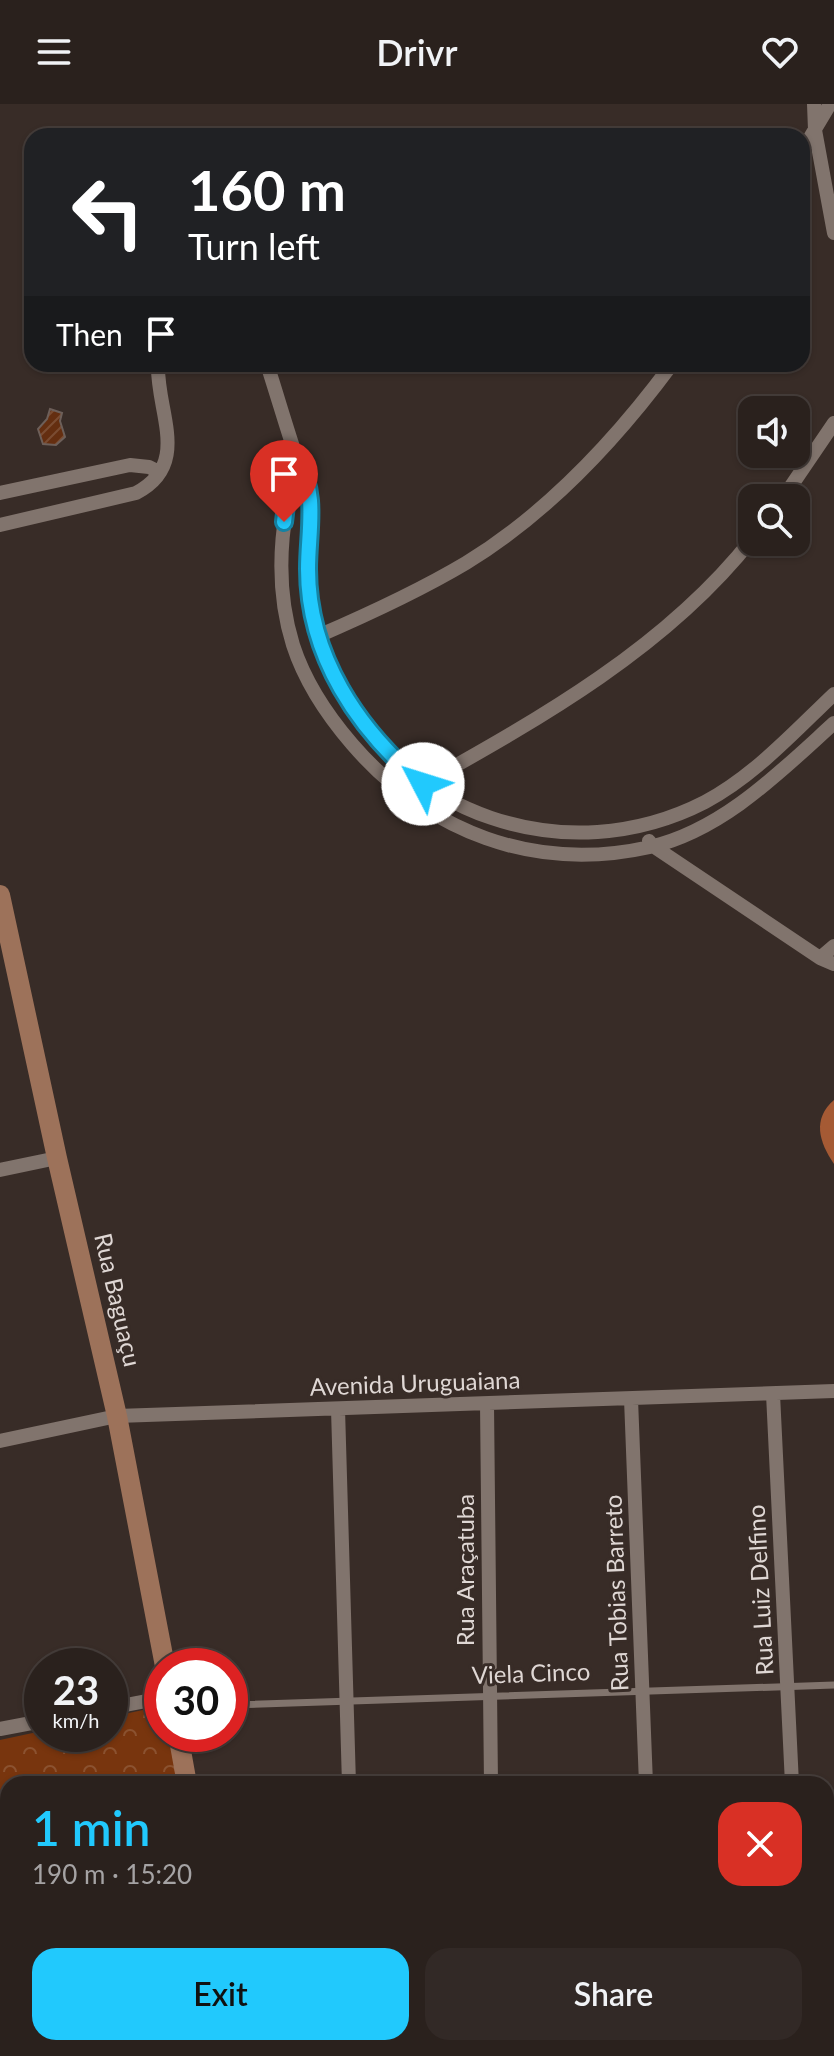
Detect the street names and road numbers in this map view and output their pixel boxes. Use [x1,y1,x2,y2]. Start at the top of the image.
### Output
street label: Rua Baguaçu [89,1230,148,1369]
street label: Avenida Uruguaiana [309,1364,521,1401]
street label: Rua Araçatuba [450,1494,479,1646]
street label: Rua Tobias Barreto [598,1494,633,1692]
street label: Rua Luiz Delfino [741,1504,778,1676]
street label: Viela Cinco [471,1656,591,1689]

